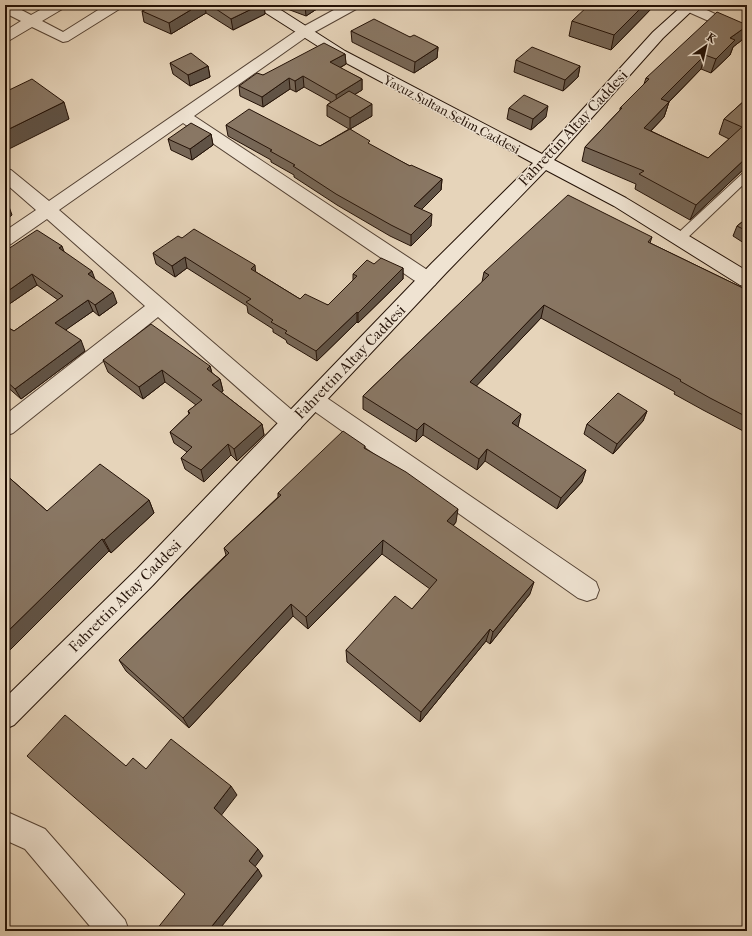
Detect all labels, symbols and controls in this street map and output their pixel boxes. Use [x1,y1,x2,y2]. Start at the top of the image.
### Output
north arrow [686,26,726,66]
text: K [704,30,719,46]
street label: Fahrettin Altay Caddesi [515,66,632,190]
street label: Yavuz Sultan Selim Caddesi [380,72,523,157]
street label: Fahrettin Altay Caddesi [291,301,410,423]
street label: Fahrettin Altay Caddesi [65,536,185,656]

